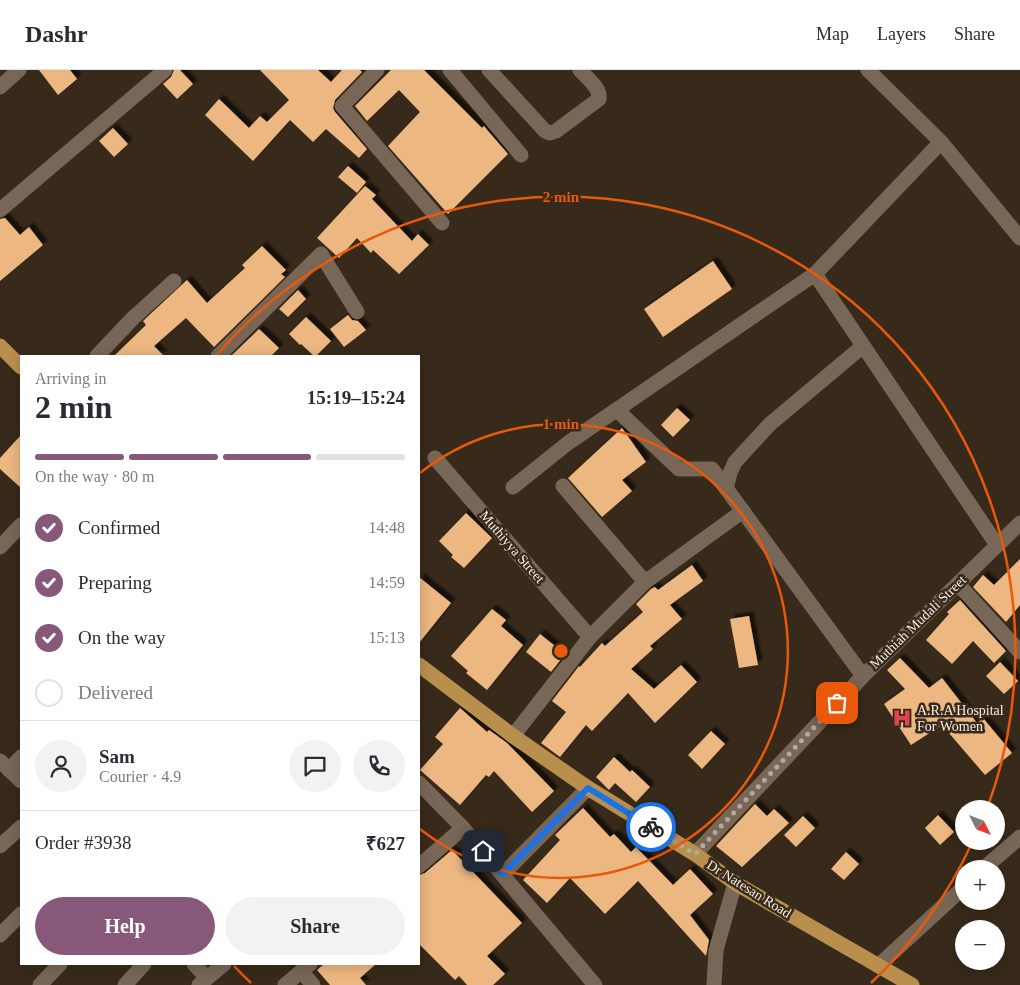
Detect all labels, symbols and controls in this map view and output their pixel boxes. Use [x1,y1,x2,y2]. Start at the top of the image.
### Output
text: Dashr [25,21,88,47]
text: Map [816,24,849,44]
text: Layers [877,24,926,44]
text: Share [954,24,995,44]
text: 2 min [543,189,580,205]
text: Arriving in [35,370,107,387]
text: 15:19–15:24 [307,387,405,408]
text: 2 min [35,389,112,425]
text: 1 min [543,416,580,432]
text: On the way · 80 m [35,468,155,485]
street label: Muthiyya Street [477,508,547,586]
icon: check [35,514,63,542]
text: Confirmed [78,517,160,538]
text: 14:48 [369,519,405,536]
icon: check [35,569,63,597]
text: Preparing [78,572,152,593]
street label: Muthiah Mudali Street [867,572,969,672]
text: 14:59 [369,574,405,591]
icon: check [35,624,63,652]
text: On the way [78,627,166,648]
text: 15:13 [369,629,405,646]
centre of rings [552,642,570,660]
text: Delivered [78,682,153,703]
pin [816,682,858,724]
icon: bag [823,689,851,717]
place label: A.R.A Hospital For Women [917,703,1004,734]
hospital icon: A.R.A Hospital For Women [891,707,913,729]
button: person [35,740,87,792]
button: chat [289,740,341,792]
button: phone [353,740,405,792]
text: Sam [99,746,135,767]
text: Courier · 4.9 [99,768,181,785]
north arrow [955,800,1005,850]
map controls [955,800,1005,970]
courier [626,802,676,852]
icon: bike [637,813,665,841]
pin [462,830,504,872]
text: Order #3938 [35,832,132,853]
text: ₹627 [366,833,405,854]
icon: home [469,837,497,865]
street label: Dr Natesan Road [704,857,794,921]
button: + [955,860,1005,910]
button: Help [35,897,215,955]
button: Share [225,897,405,955]
button: − [955,920,1005,970]

